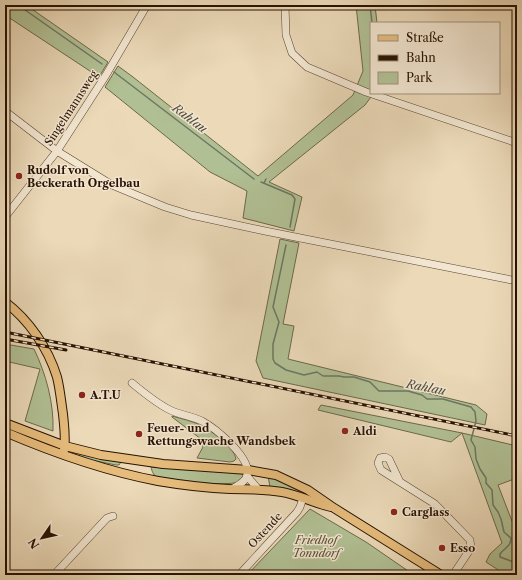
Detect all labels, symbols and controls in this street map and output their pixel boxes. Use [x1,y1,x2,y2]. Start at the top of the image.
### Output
legend [370,22,500,94]
text: Straße [406,30,444,45]
text: Bahn [406,50,436,65]
street label: Singelmannsweg [41,67,101,148]
text: Park [406,70,433,85]
water label: Rahlau [169,99,211,137]
place label: Rudolf von Beckerath Orgelbau [27,163,141,190]
marker: Rudolf von Beckerath Orgelbau [14,171,24,181]
water label: Rahlau [404,376,448,398]
place label: A.T.U [89,388,121,402]
marker: A.T.U [77,390,87,400]
place label: Feuer- und Rettungswache Wandsbek [147,421,296,448]
place label: Aldi [352,424,377,438]
marker: Aldi [340,426,350,436]
marker: Feuer- und Rettungswache Wandsbek [134,429,144,439]
place label: Carglass [402,505,449,519]
marker: Carglass [389,507,399,517]
street label: Ostende [245,509,285,551]
north arrow [22,518,62,558]
park label: Friedhof Tonndorf [293,533,344,560]
text: N [25,535,42,551]
place label: Esso [450,541,475,555]
marker: Esso [437,543,447,553]

